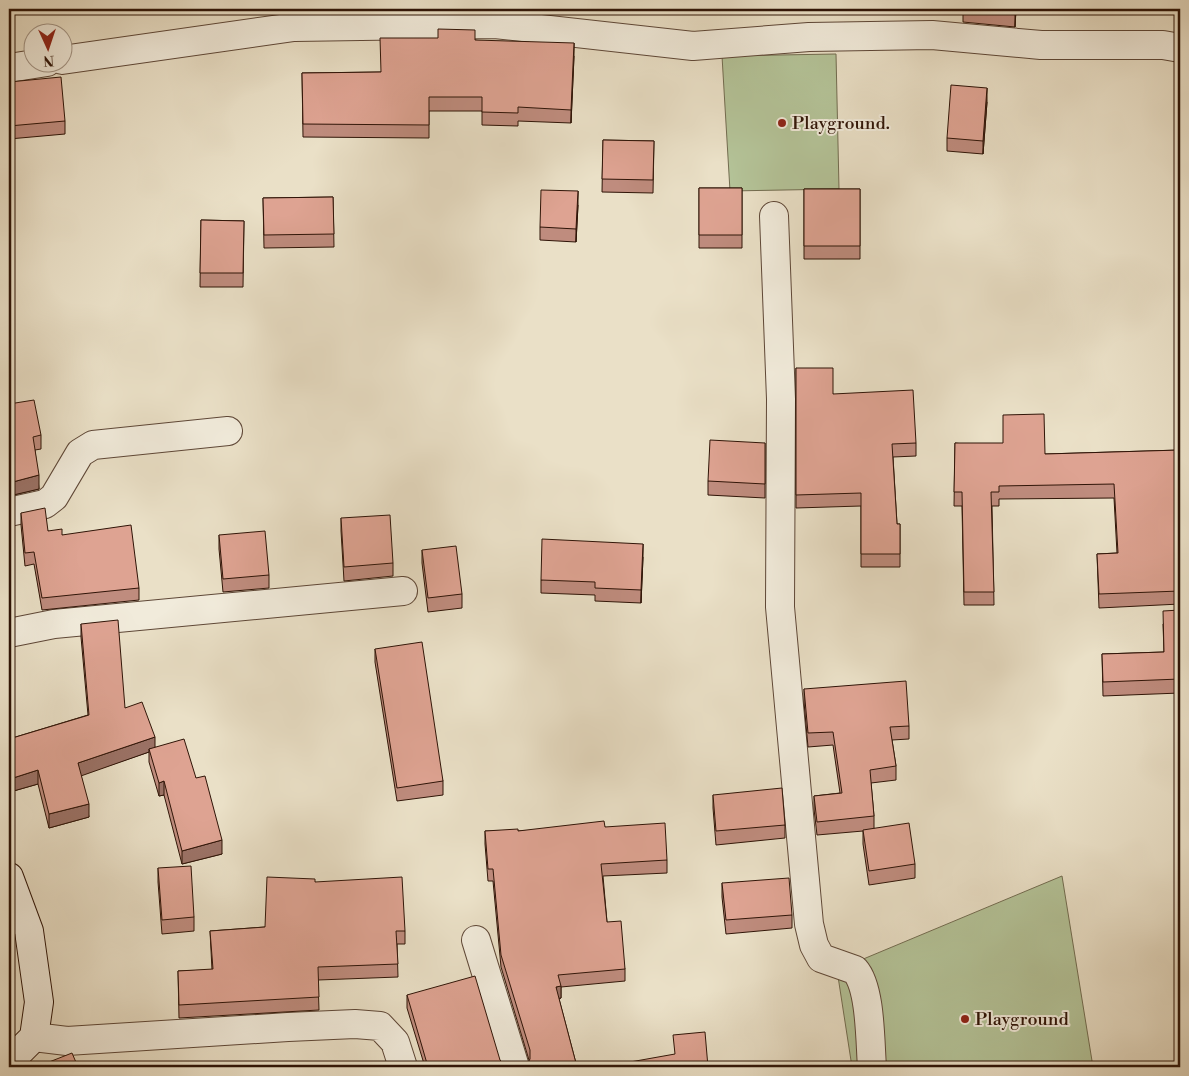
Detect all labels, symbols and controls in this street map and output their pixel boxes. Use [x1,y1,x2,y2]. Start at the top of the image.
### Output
north arrow [22,22,72,72]
text: N [43,51,55,69]
place label: Playground. [792,112,890,135]
marker: Playground. [776,117,788,129]
place label: Playground [975,1008,1069,1031]
marker: Playground [959,1013,971,1025]

